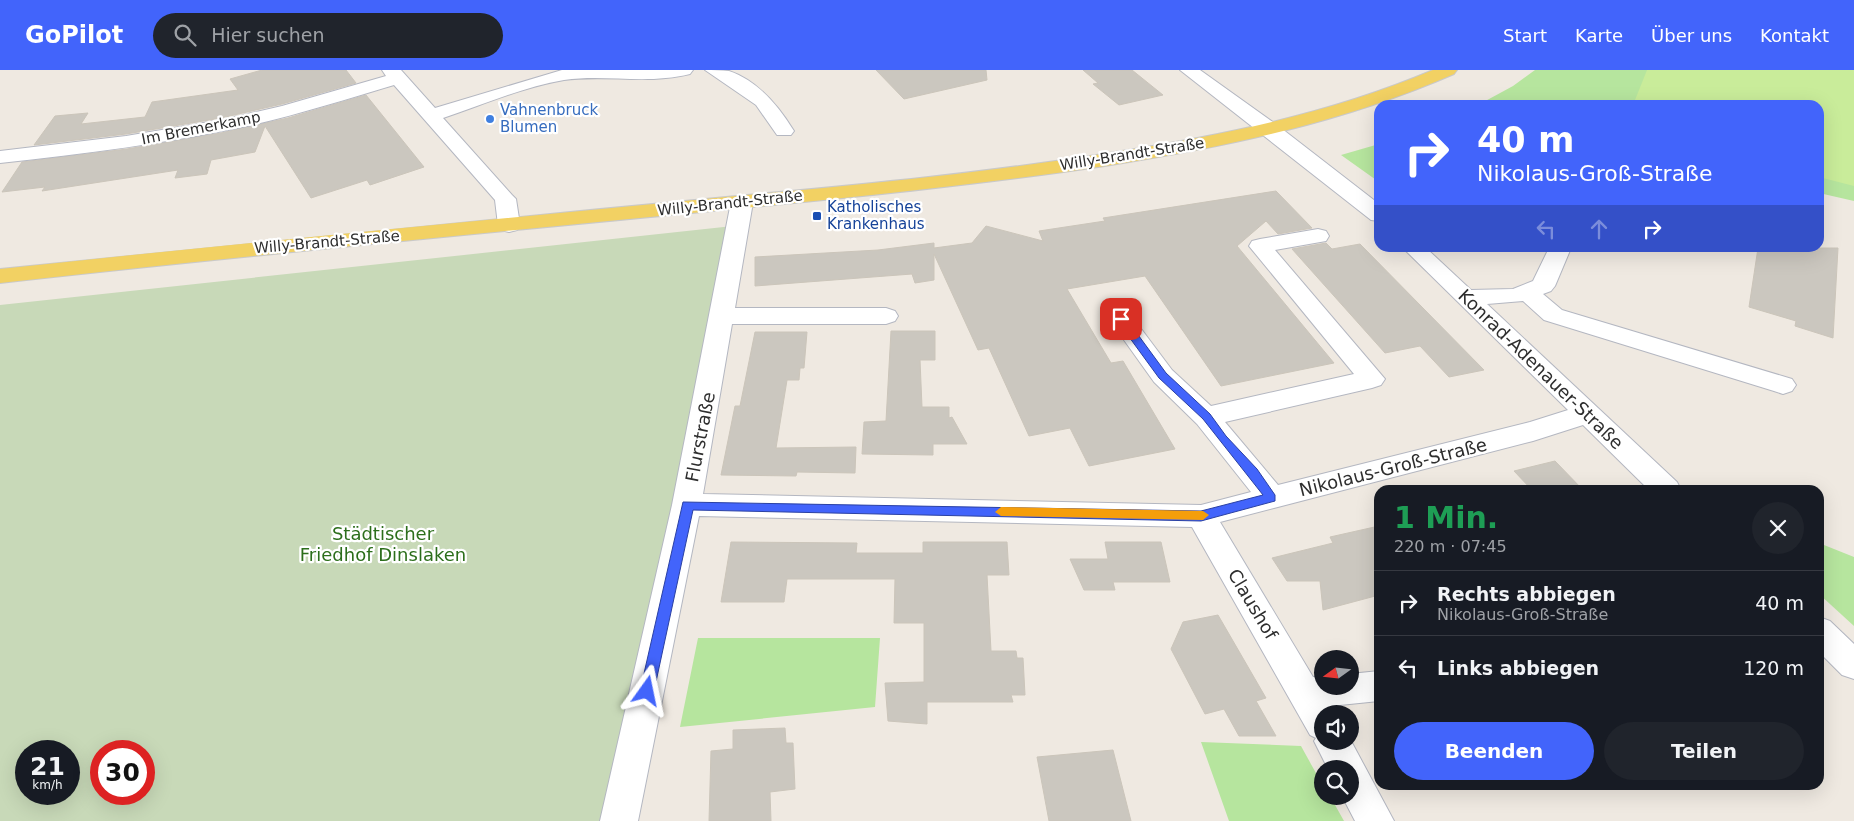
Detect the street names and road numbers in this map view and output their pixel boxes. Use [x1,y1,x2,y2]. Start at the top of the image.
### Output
street label: Im Bremerkamp [140,108,262,148]
street label: Willy-Brandt-Straße [1059,134,1205,174]
street label: Willy-Brandt-Straße [657,186,803,220]
street label: Willy-Brandt-Straße [254,227,400,257]
street label: Konrad-Adenauer-Straße [1454,285,1628,453]
street label: Flurstraße [681,390,719,484]
street label: Nikolaus-Groß-Straße [1297,434,1489,500]
street label: Claushof [1224,565,1282,643]

